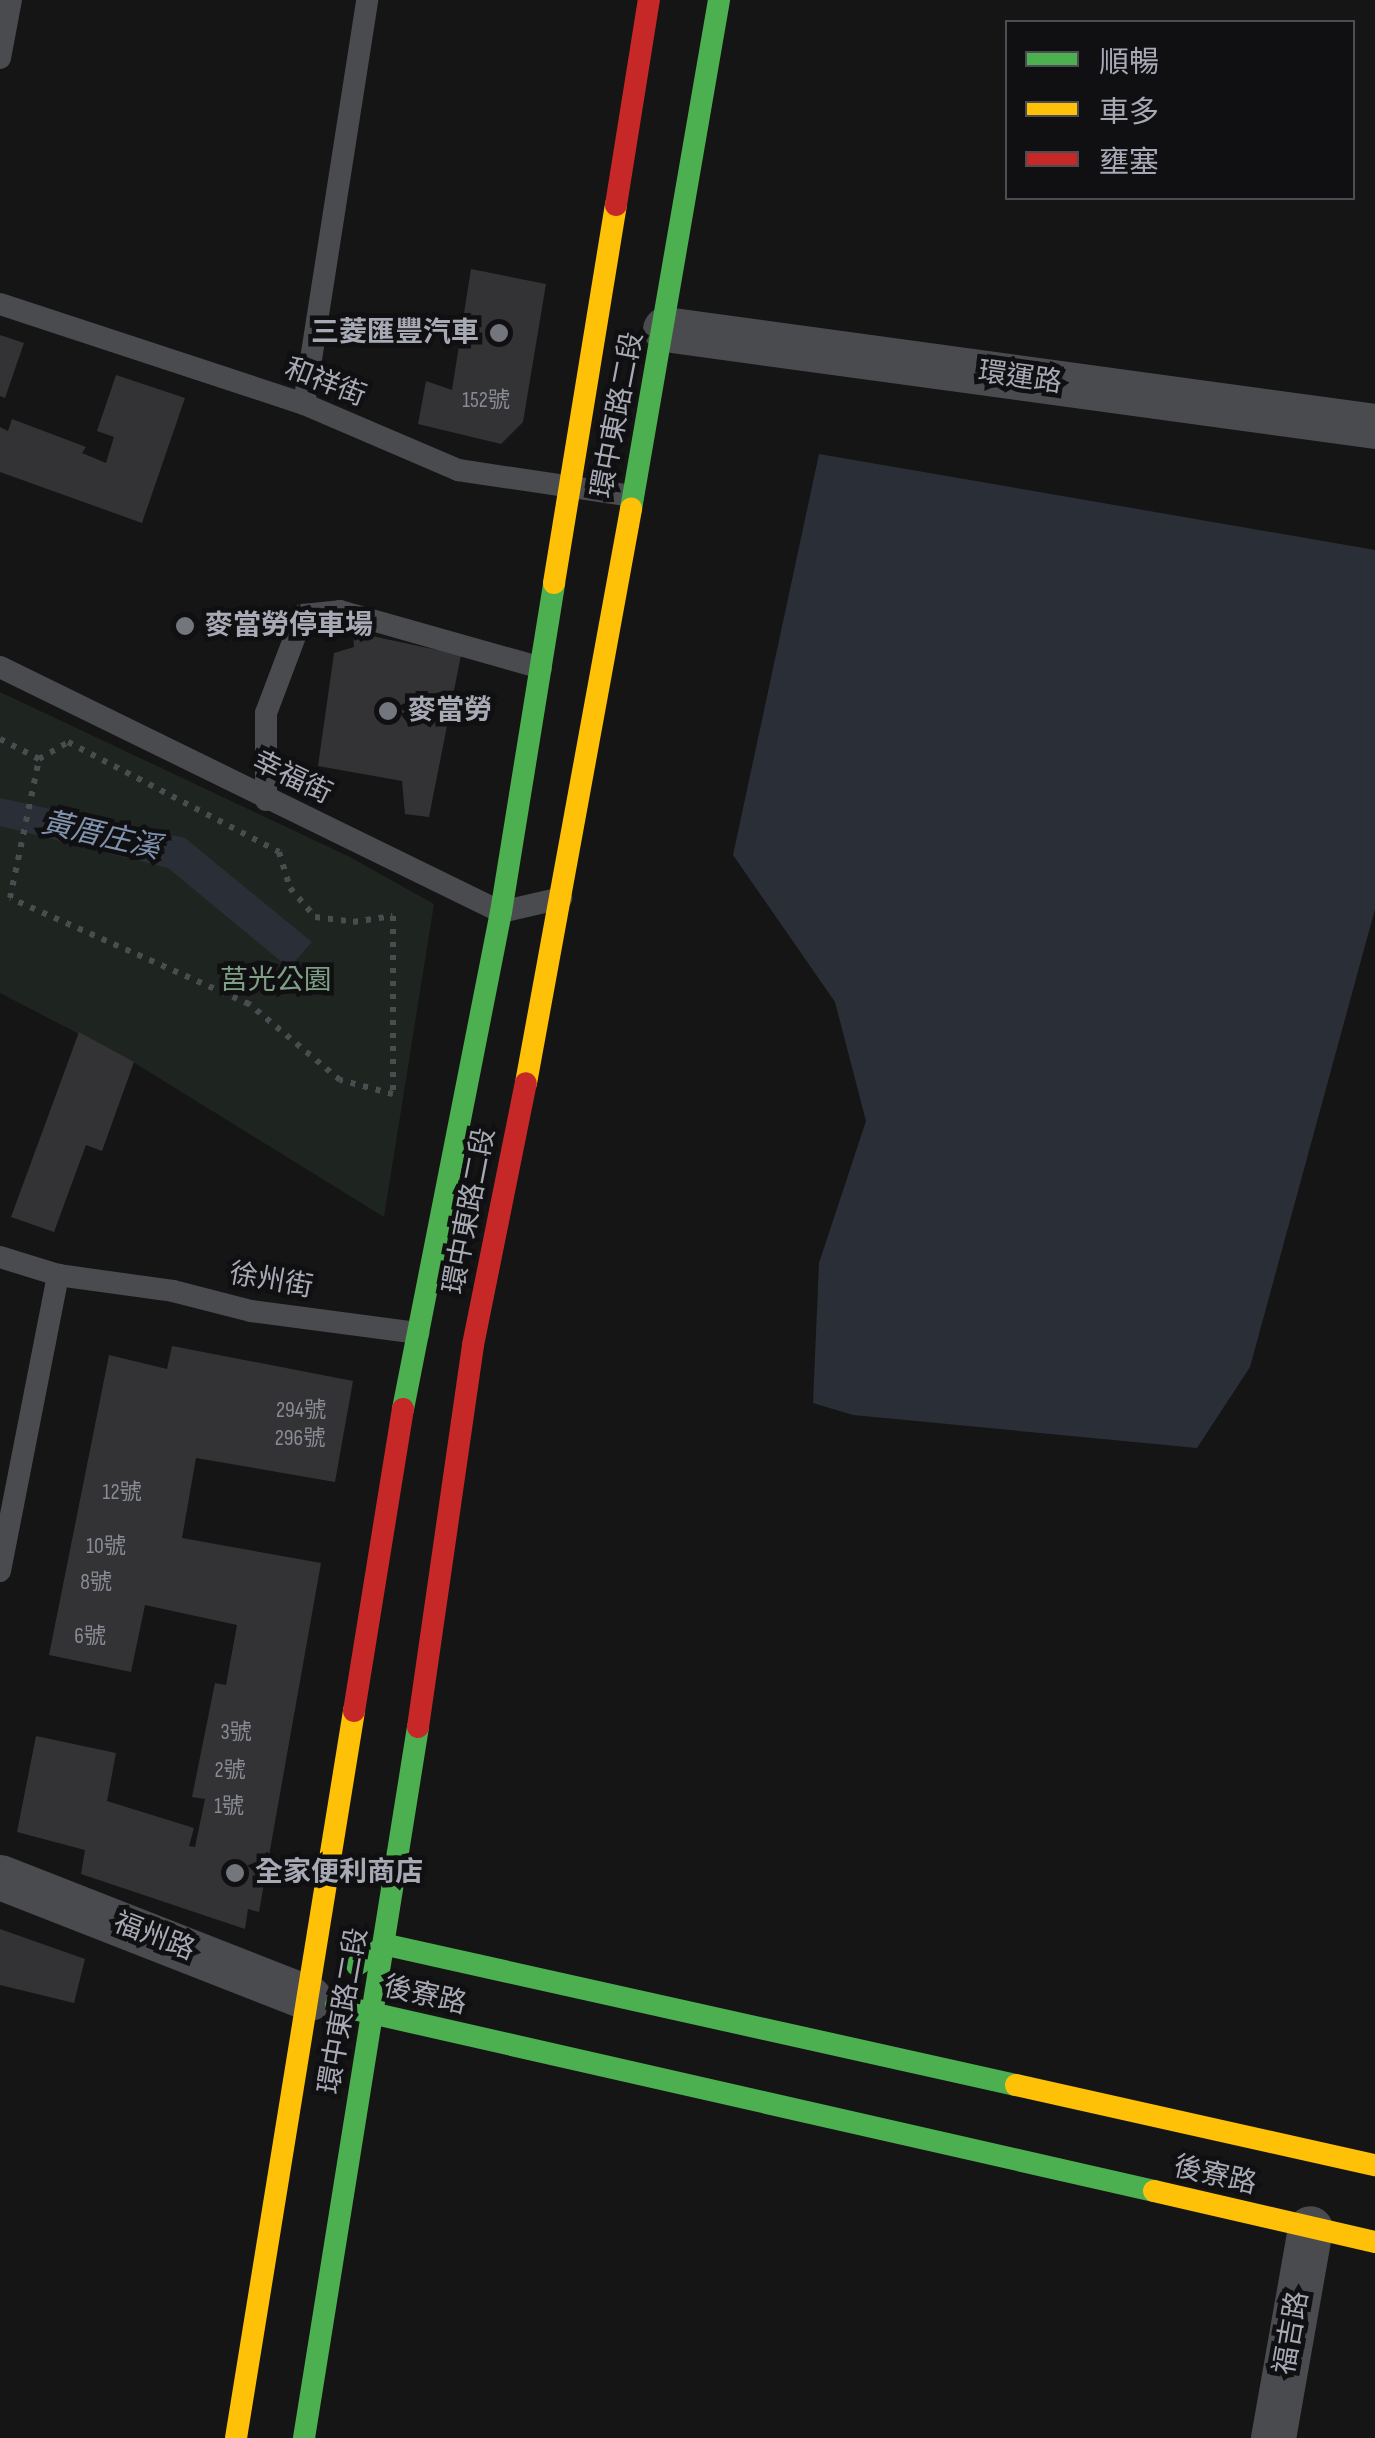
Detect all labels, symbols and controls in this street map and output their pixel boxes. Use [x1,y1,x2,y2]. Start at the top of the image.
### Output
legend [1005,20,1355,200]
text: 順暢 [1099,45,1159,81]
text: 車多 [1099,95,1159,131]
text: 壅塞 [1099,145,1159,181]
place label: 三菱匯豐汽車 [311,316,479,350]
marker: 三菱匯豐汽車 [488,322,510,344]
street label: 環中東路二段 [585,329,651,501]
street label: 和祥街 [280,352,370,414]
street label: 環運路 [976,356,1064,400]
house number: 152號 [462,388,510,414]
place label: 麥當勞停車場 [205,609,373,643]
marker: 麥當勞停車場 [174,615,196,637]
place label: 麥當勞 [408,694,492,728]
marker: 麥當勞 [377,700,399,722]
street label: 幸福街 [247,744,337,812]
water label: 黃厝庄溪 [38,805,164,867]
park label: 莒光公園 [220,964,332,998]
street label: 環中東路二段 [437,1125,503,1297]
street label: 徐州街 [227,1257,315,1305]
house number: 294號 [276,1398,326,1424]
house number: 296號 [275,1426,325,1452]
house number: 12號 [102,1480,142,1506]
house number: 10號 [86,1534,126,1560]
house number: 8號 [80,1570,112,1596]
house number: 6號 [74,1624,106,1650]
house number: 3號 [220,1720,252,1746]
house number: 2號 [214,1758,246,1784]
house number: 1號 [214,1794,244,1820]
place label: 全家便利商店 [255,1856,423,1890]
marker: 全家便利商店 [224,1862,246,1884]
street label: 福州路 [109,1906,199,1968]
street label: 環中東路二段 [313,1925,375,2097]
street label: 後寮路 [380,1970,470,2022]
street label: 後寮路 [1170,2150,1260,2202]
street label: 福吉路 [1268,2289,1316,2377]

